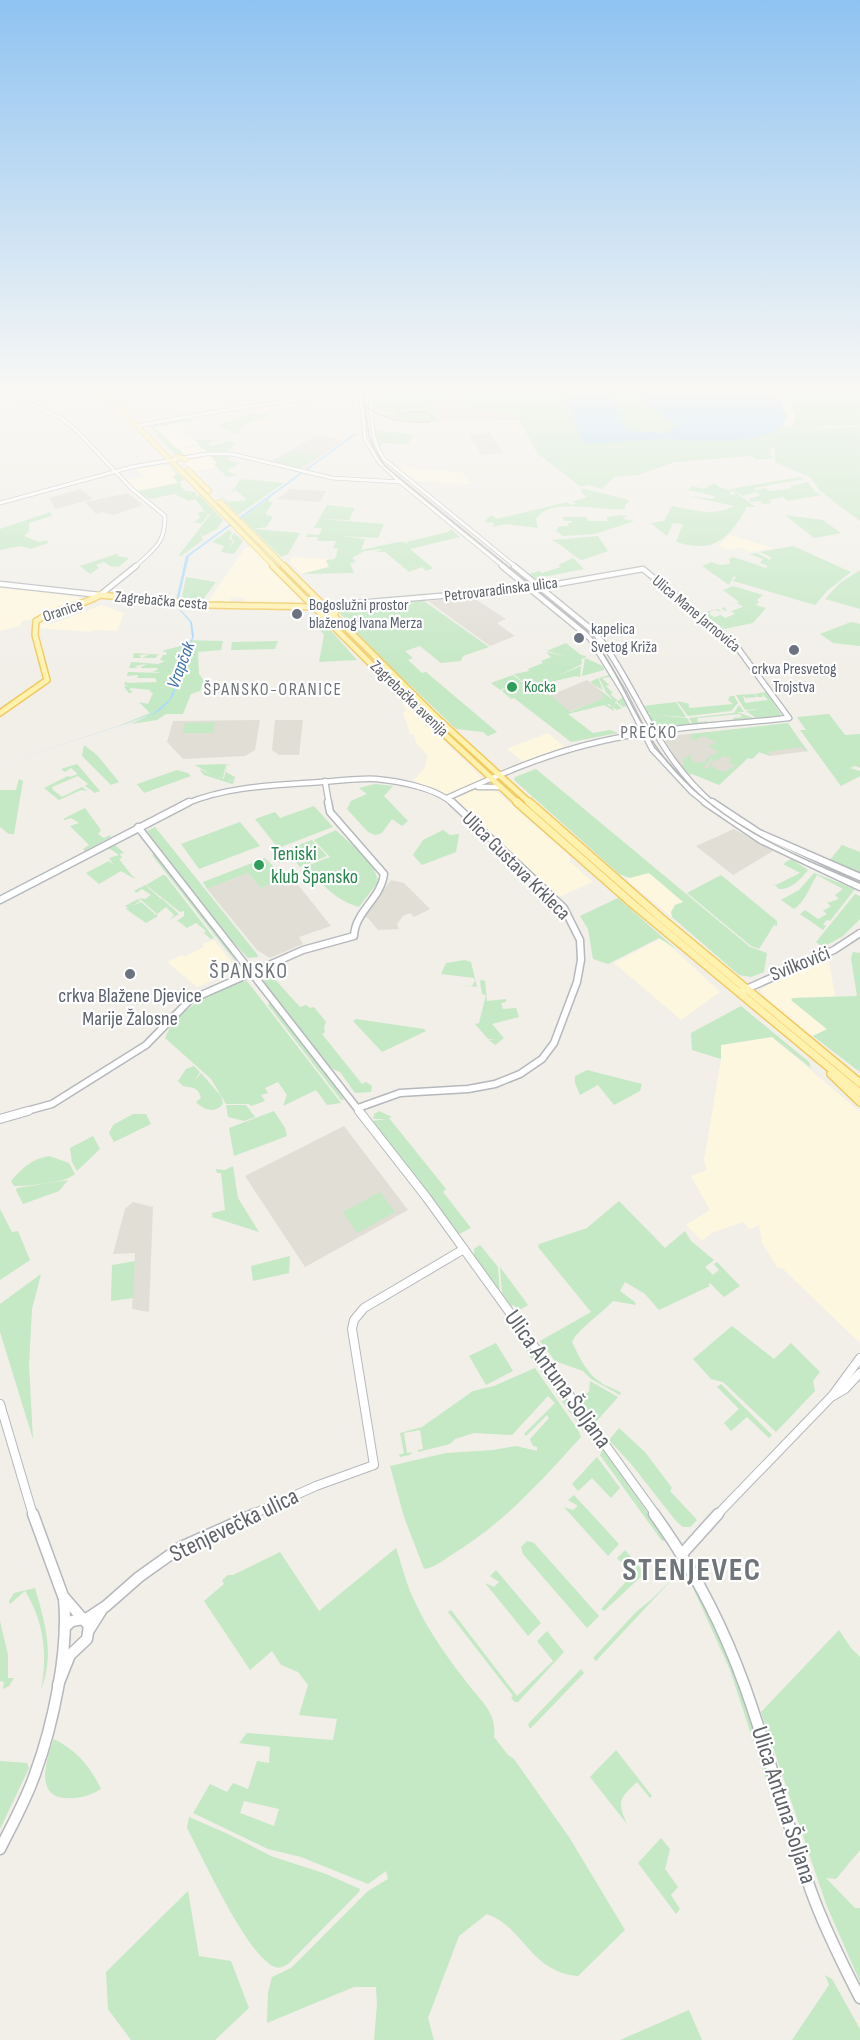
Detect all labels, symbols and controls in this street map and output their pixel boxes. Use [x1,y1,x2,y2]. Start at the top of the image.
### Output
street label: Ulica Mane Jarnovića [648,572,744,656]
street label: Petrovaradinska ulica [443,574,559,606]
street label: Zagrebačka cesta [114,587,208,615]
street label: Oranice [41,595,85,627]
place label: Bogoslužni prostor blaženog Ivana Merza [309,596,422,633]
marker: Bogoslužni prostor blaženog Ivana Merza [290,607,304,621]
place label: kapelica Svetog Križa [591,620,657,657]
marker: kapelica Svetog Križa [572,631,586,645]
water label: Vrapčak [163,638,200,691]
marker: crkva Presvetog Trojstva [787,643,801,657]
street label: Zagrebačka avenija [366,657,452,741]
place label: crkva Presvetog Trojstva [751,660,837,697]
place label: Kocka [524,678,556,697]
district label: ŠPANSKO-ORANICE [203,679,343,700]
marker: Kocka [505,680,519,694]
district label: PREČKO [620,722,678,743]
street label: Ulica Gustava Krkleca [457,807,575,925]
place label: Teniski klub Špansko [271,842,358,889]
marker: Teniski klub Špansko [252,858,266,872]
street label: Svilkovići [767,941,833,987]
district label: ŠPANSKO [209,958,289,985]
marker: crkva Blažene Djevice Marije Žalosne [123,967,137,981]
place label: crkva Blažene Djevice Marije Žalosne [58,984,202,1031]
street label: Ulica Antuna Šoljana [498,1304,618,1454]
street label: Stenjevečka ulica [165,1481,303,1569]
district label: STENJEVEC [622,1551,762,1590]
street label: Ulica Antuna Šoljana [745,1723,823,1887]

